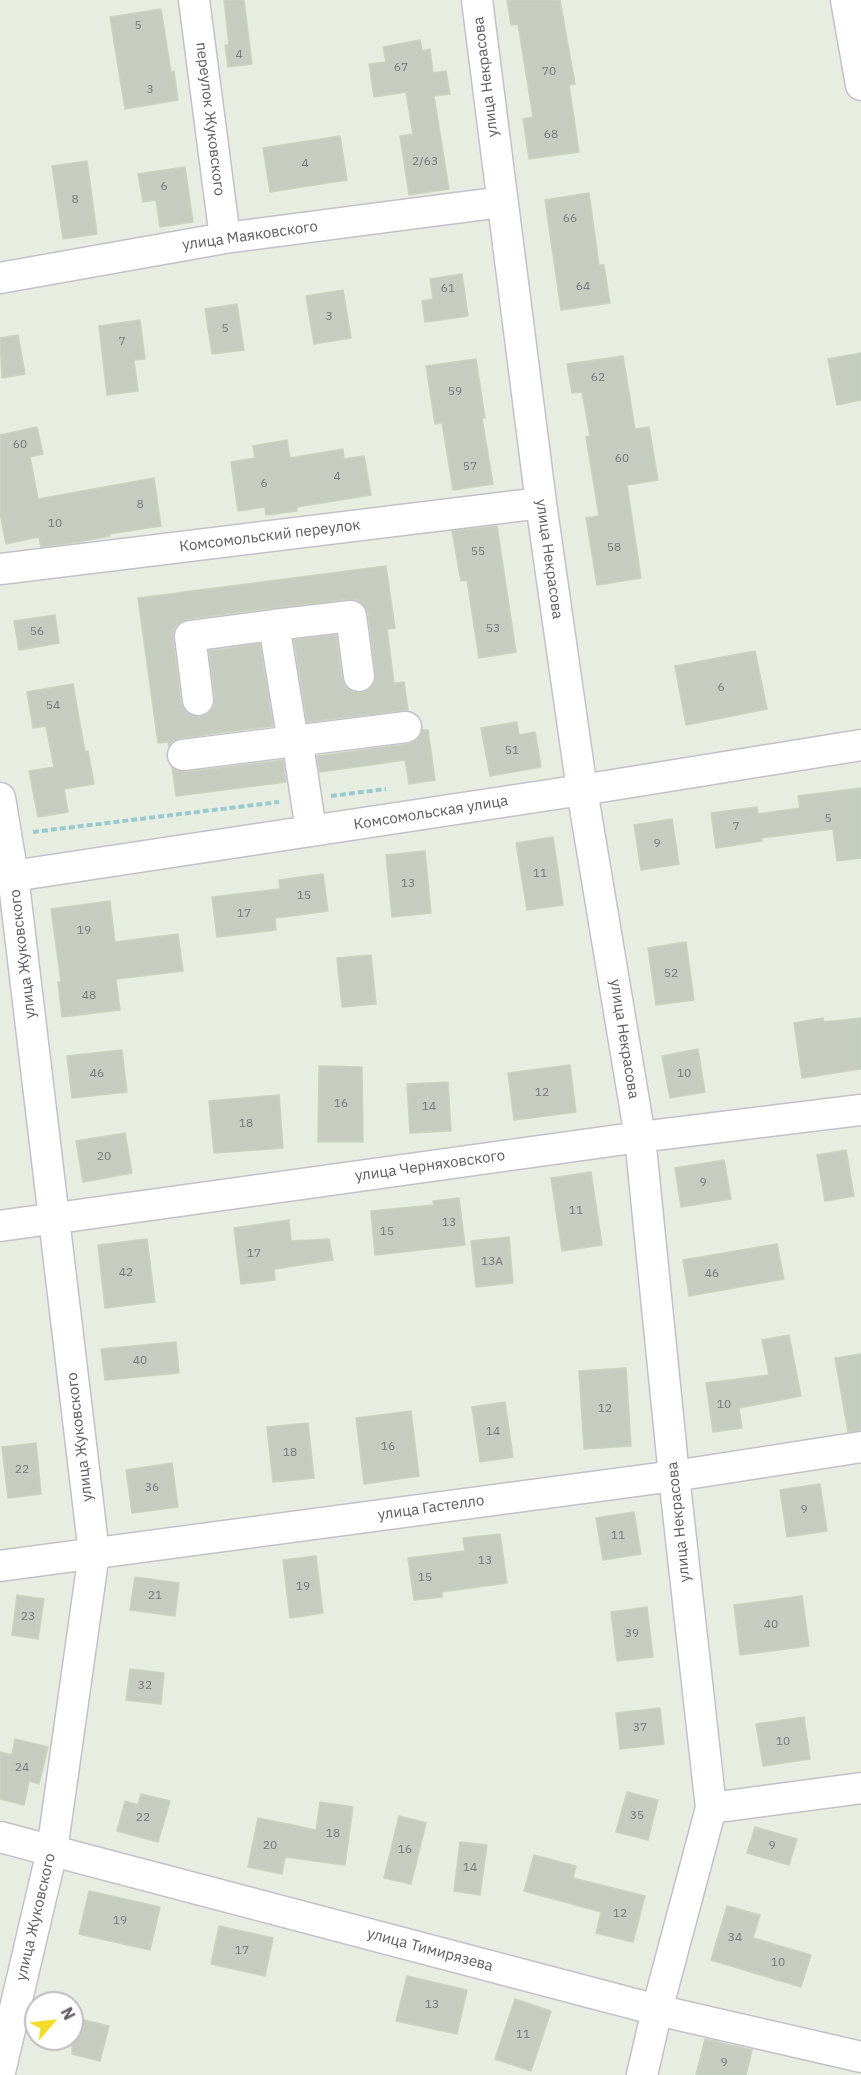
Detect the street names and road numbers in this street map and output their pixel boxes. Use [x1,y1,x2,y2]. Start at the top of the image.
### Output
street label: улица Некрасова [470,16,502,138]
street label: переулок Жуковского [192,41,228,197]
street label: улица Маяковского [181,218,319,254]
street label: улица Некрасова [532,498,566,620]
street label: Комсомольский переулок [178,516,362,556]
street label: Комсомольская улица [353,792,509,834]
street label: улица Жуковского [6,888,40,1020]
street label: улица Некрасова [606,978,642,1100]
street label: улица Черняховского [354,1147,506,1185]
street label: улица Жуковского [63,1371,97,1503]
street label: улица Некрасова [664,1461,694,1583]
street label: улица Гастелло [377,1492,485,1524]
street label: улица Жуковского [13,1852,59,1982]
street label: улица Тимирязева [365,1925,495,1975]

